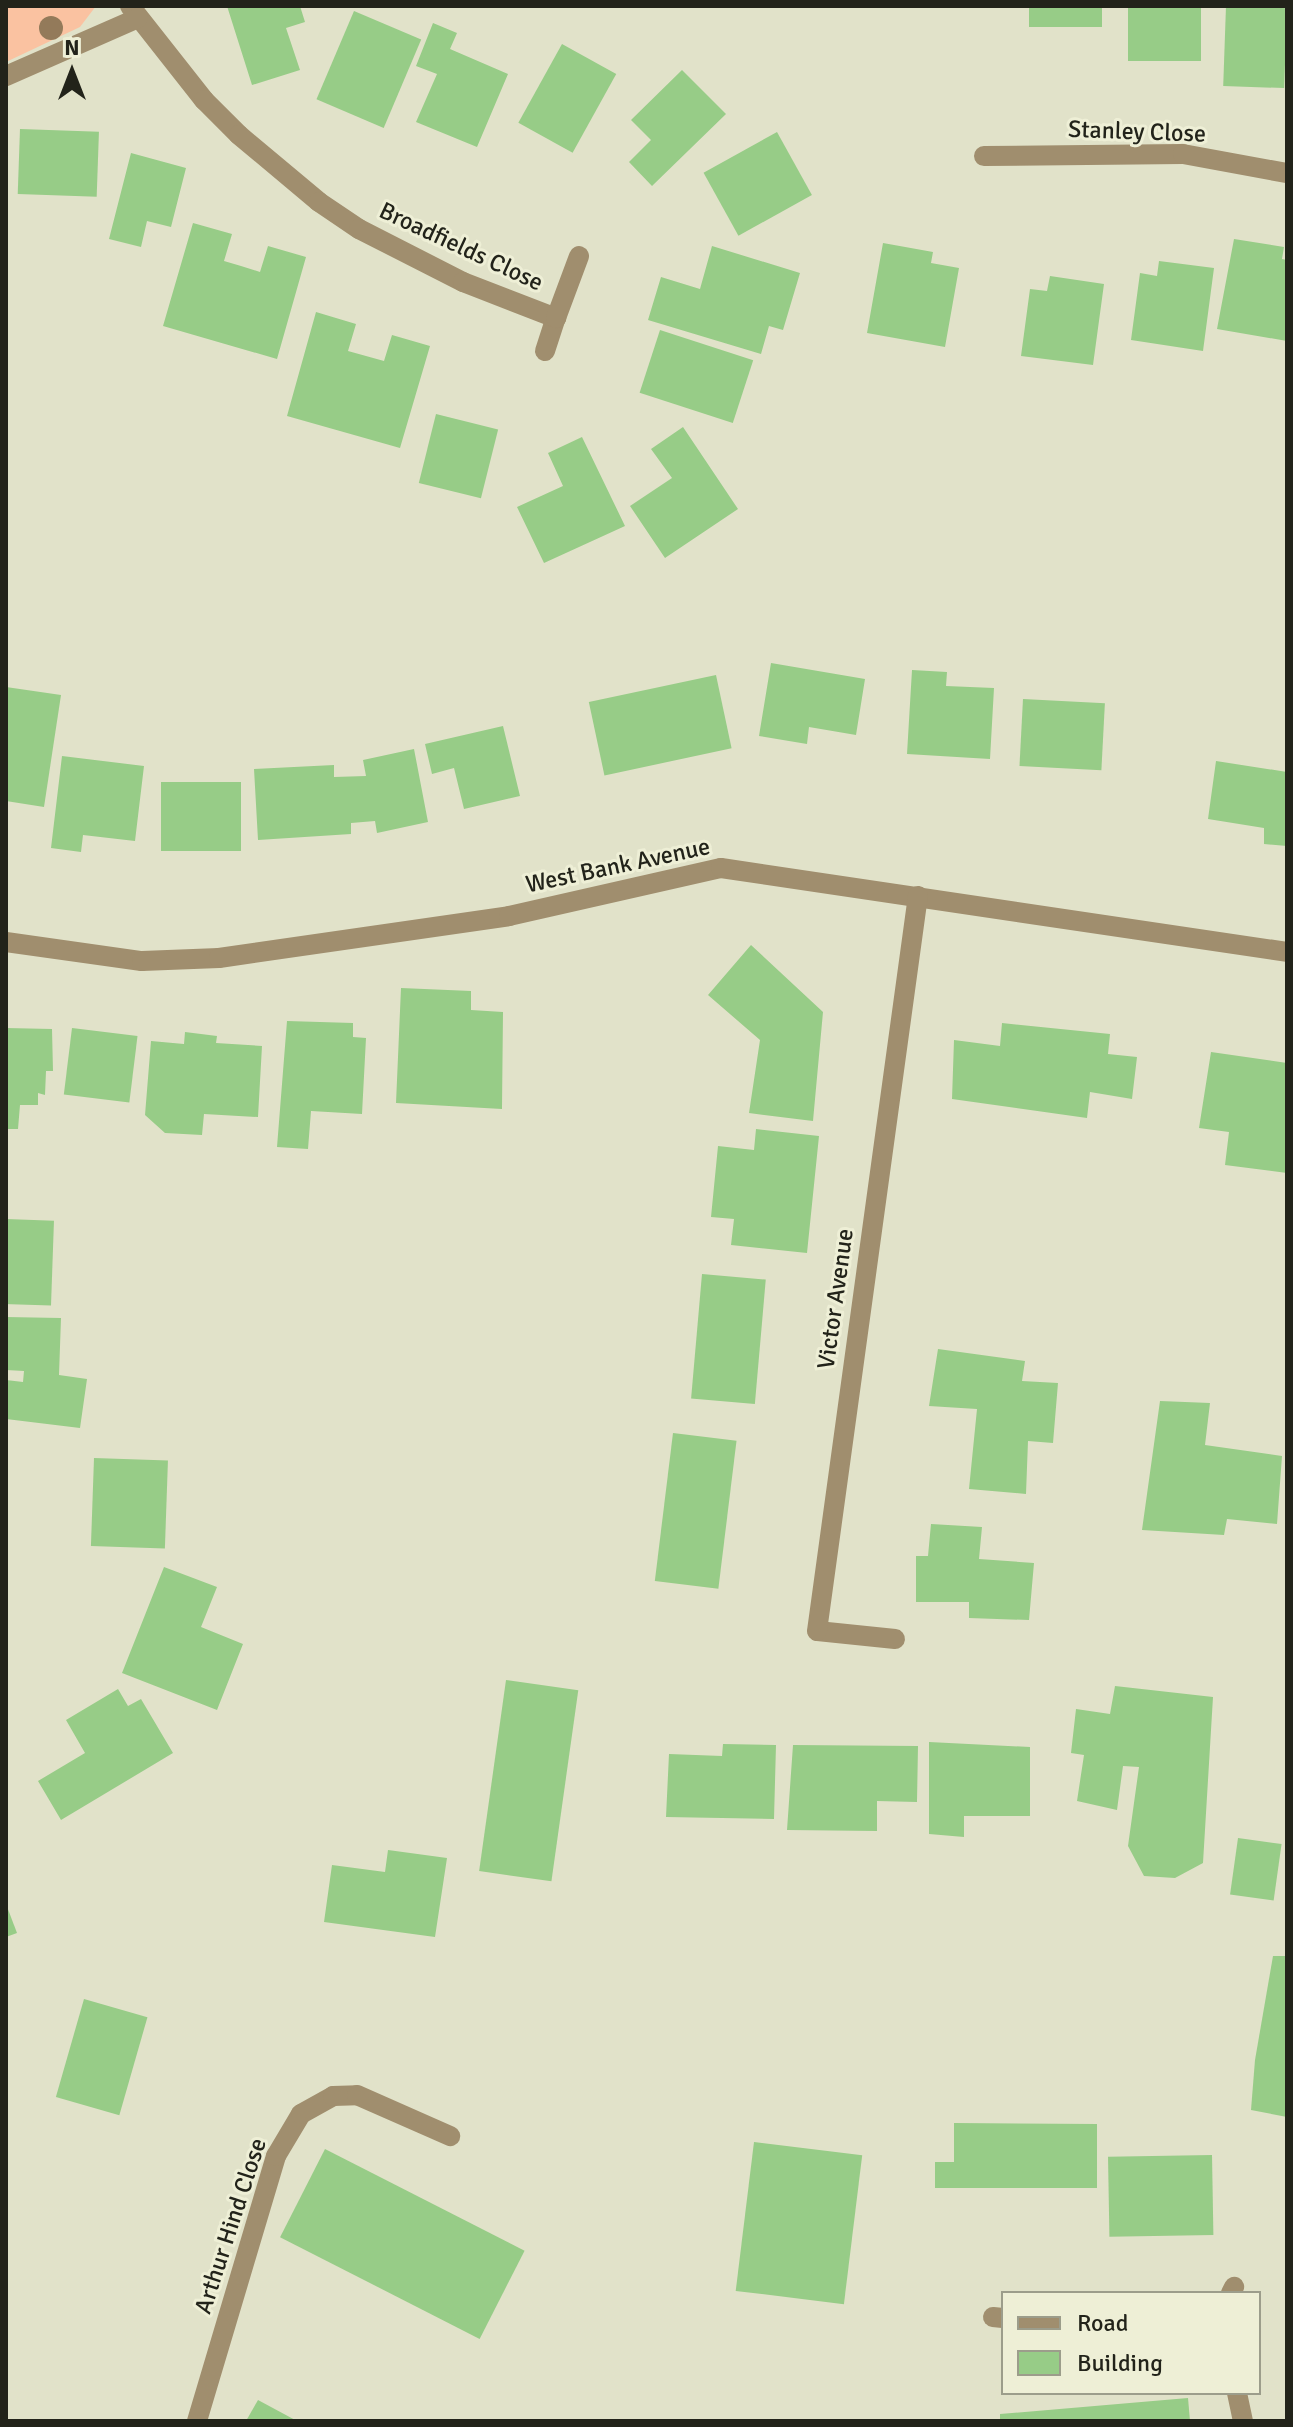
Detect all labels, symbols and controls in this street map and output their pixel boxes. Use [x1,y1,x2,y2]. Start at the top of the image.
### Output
north arrow [32,32,112,112]
text: N [64,34,80,61]
street label: Stanley Close [1067,115,1207,149]
street label: Broadfields Close [375,196,547,298]
street label: West Bank Avenue [523,832,713,900]
street label: Victor Avenue [812,1227,860,1371]
street label: Arthur Hind Close [189,2135,273,2317]
legend [1001,2291,1261,2395]
text: Road [1077,2308,1128,2338]
text: Building [1077,2348,1163,2378]

